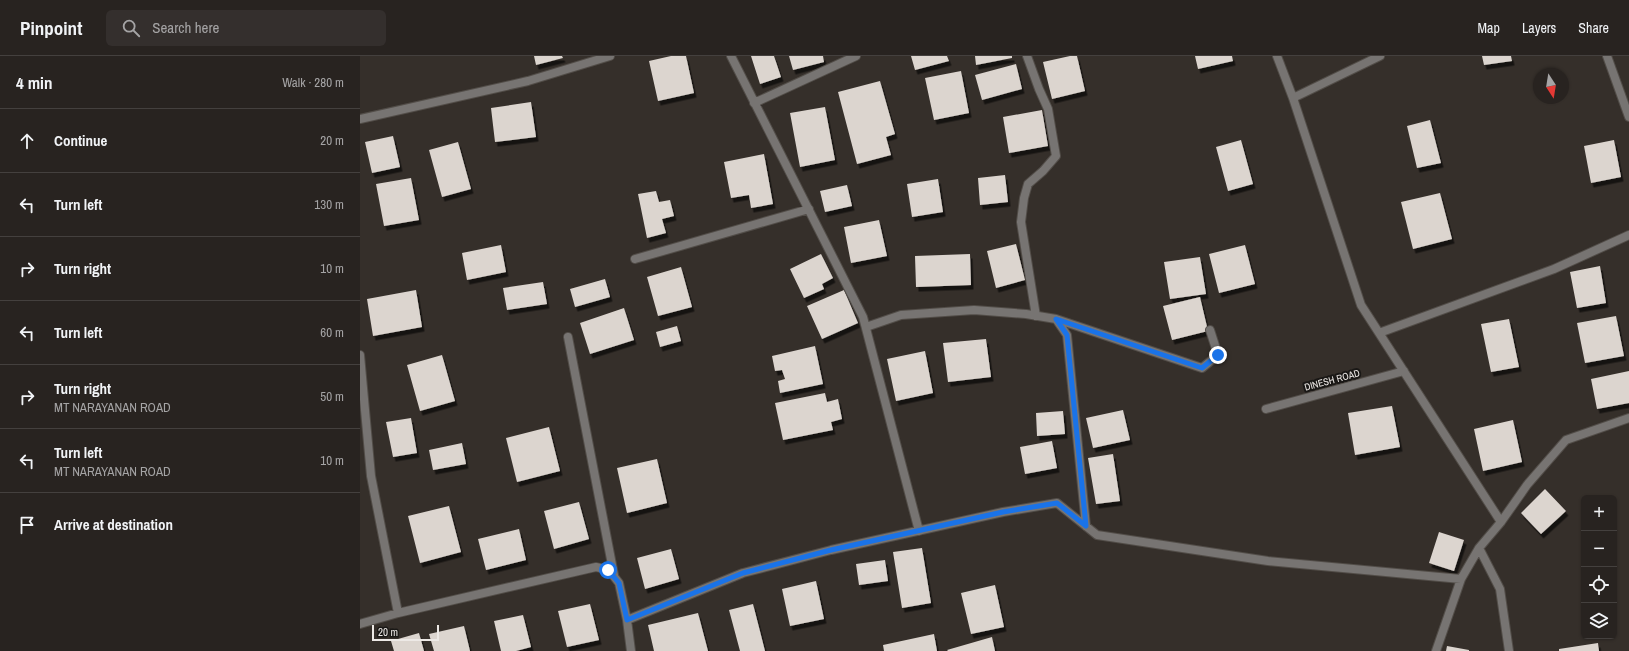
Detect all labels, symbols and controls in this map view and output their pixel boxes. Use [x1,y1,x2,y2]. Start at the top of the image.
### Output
search box [106,10,386,46]
text: Pinpoint [20,15,82,41]
icon: search [120,17,142,39]
text: Search here [152,17,219,38]
text: Map [1478,19,1500,37]
text: Layers [1522,19,1556,37]
text: Share [1578,19,1609,37]
north arrow [1533,68,1569,104]
text: 4 min [16,71,52,94]
text: Walk · 280 m [282,74,344,91]
icon: ahead [16,130,38,152]
text: Continue [54,130,107,151]
text: 20 m [320,132,344,149]
icon: left [16,194,38,216]
text: Turn left [54,194,102,215]
text: 130 m [314,196,344,213]
icon: right [16,258,38,280]
text: Turn right [54,258,111,279]
text: 10 m [320,260,344,277]
icon: left [16,322,38,344]
text: Turn left [54,322,102,343]
text: 60 m [320,324,344,341]
route end [1209,346,1227,364]
street label: DINESH ROAD [1303,366,1361,394]
text: Turn right [54,378,111,399]
icon: right [16,386,38,408]
text: 50 m [320,388,344,405]
text: MT NARAYANAN ROAD [54,399,171,416]
text: Turn left [54,442,102,463]
icon: left [16,450,38,472]
text: 10 m [320,452,344,469]
text: MT NARAYANAN ROAD [54,463,171,480]
map controls [1581,495,1617,639]
button: + [1581,495,1617,531]
icon: arrive [16,514,38,536]
text: Arrive at destination [54,514,173,535]
button: − [1581,531,1617,567]
route start [599,561,617,579]
button: locate [1581,567,1617,603]
button: layers [1581,603,1617,639]
scale bar [372,623,439,642]
text: 20 m [378,625,398,639]

